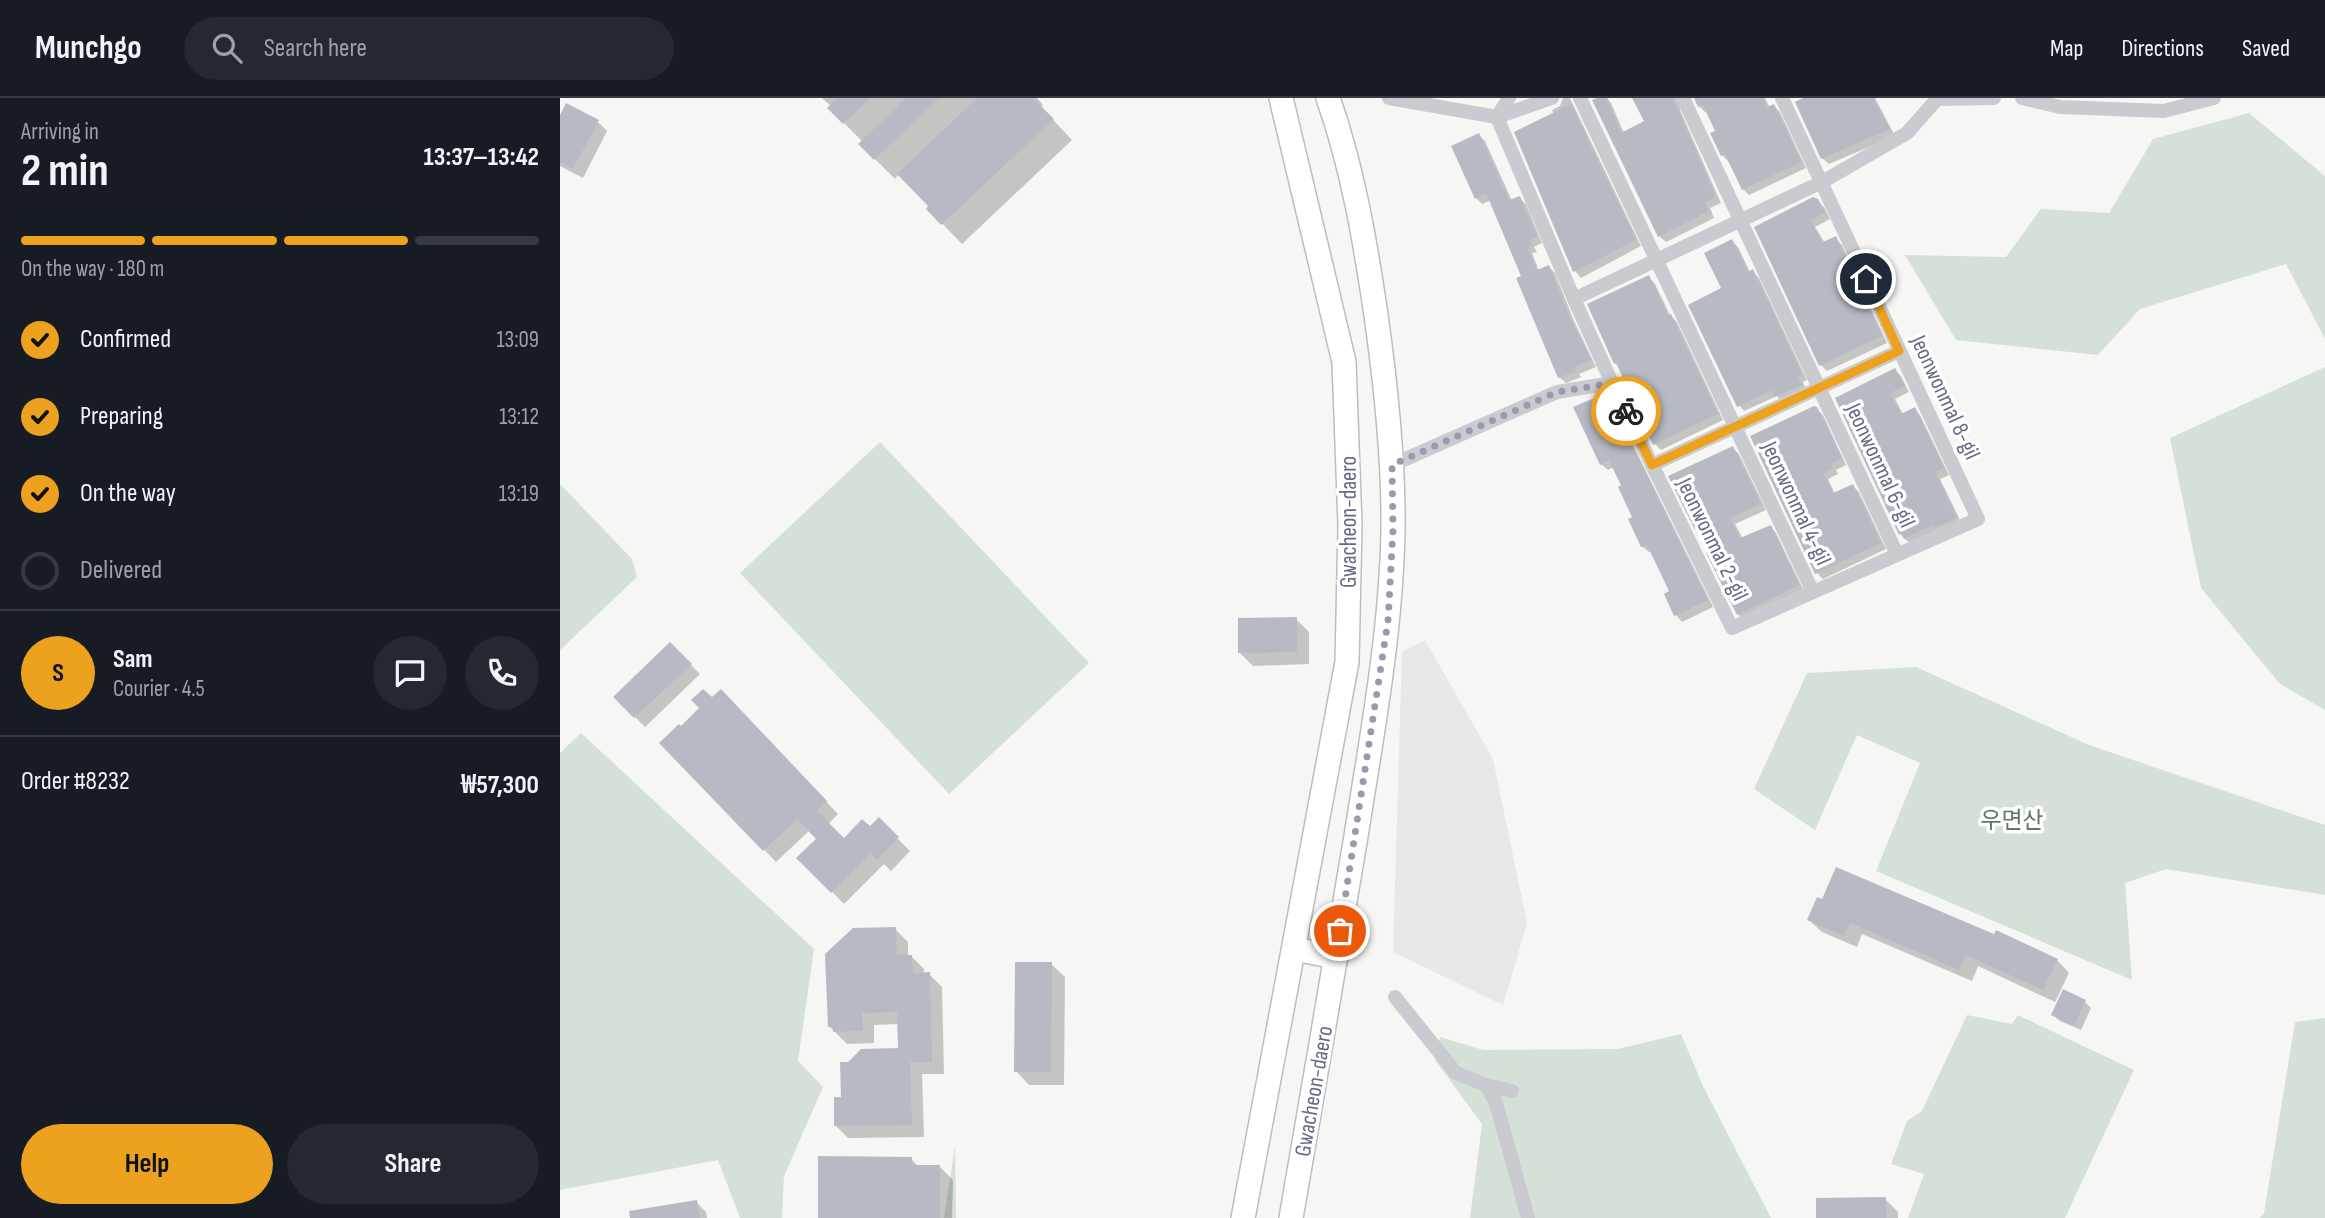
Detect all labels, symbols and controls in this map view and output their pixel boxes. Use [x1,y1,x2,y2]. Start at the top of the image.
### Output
search box [184,17,674,80]
text: Munchgo [35,28,142,68]
icon: search [208,29,246,67]
text: Search here [264,33,367,64]
text: Map [2050,34,2083,63]
text: Directions [2121,34,2204,63]
text: Saved [2242,34,2290,63]
text: Arriving in [21,118,99,146]
text: 13:37–13:42 [424,142,539,173]
text: 2 min [21,144,109,199]
pin [1836,249,1896,309]
text: On the way · 180 m [21,255,164,283]
icon: home [1847,260,1885,298]
icon: check [21,321,59,359]
text: Confirmed [80,324,171,355]
text: 13:09 [497,326,539,354]
street label: Jeonwonmal 8-gil [1904,330,1986,464]
courier [1591,376,1661,446]
icon: bike [1607,392,1645,430]
icon: check [21,398,59,436]
street label: Jeonwonmal 6-gil [1839,398,1921,532]
text: Preparing [80,401,163,432]
text: 13:12 [499,403,539,431]
street label: Jeonwonmal 4-gil [1755,436,1837,570]
street label: Gwacheon-daero [1335,456,1363,588]
street label: Jeonwonmal 2-gil [1670,472,1754,605]
icon: check [21,475,59,513]
text: On the way [80,478,176,509]
text: 13:19 [499,480,539,508]
text: Delivered [80,555,162,586]
button: chat [373,636,447,710]
button: phone [465,636,539,710]
text: Sam [113,644,153,675]
text: S [52,658,64,689]
text: Courier · 4.5 [113,675,205,703]
text: Order #8232 [21,766,130,797]
text: ₩57,300 [461,770,539,801]
park label: 우면산 [1980,807,2044,835]
pin [1310,901,1370,961]
icon: bag [1321,912,1359,950]
street label: Gwacheon-daero [1289,1024,1339,1159]
button: Help [21,1124,273,1204]
button: Share [287,1124,539,1204]

